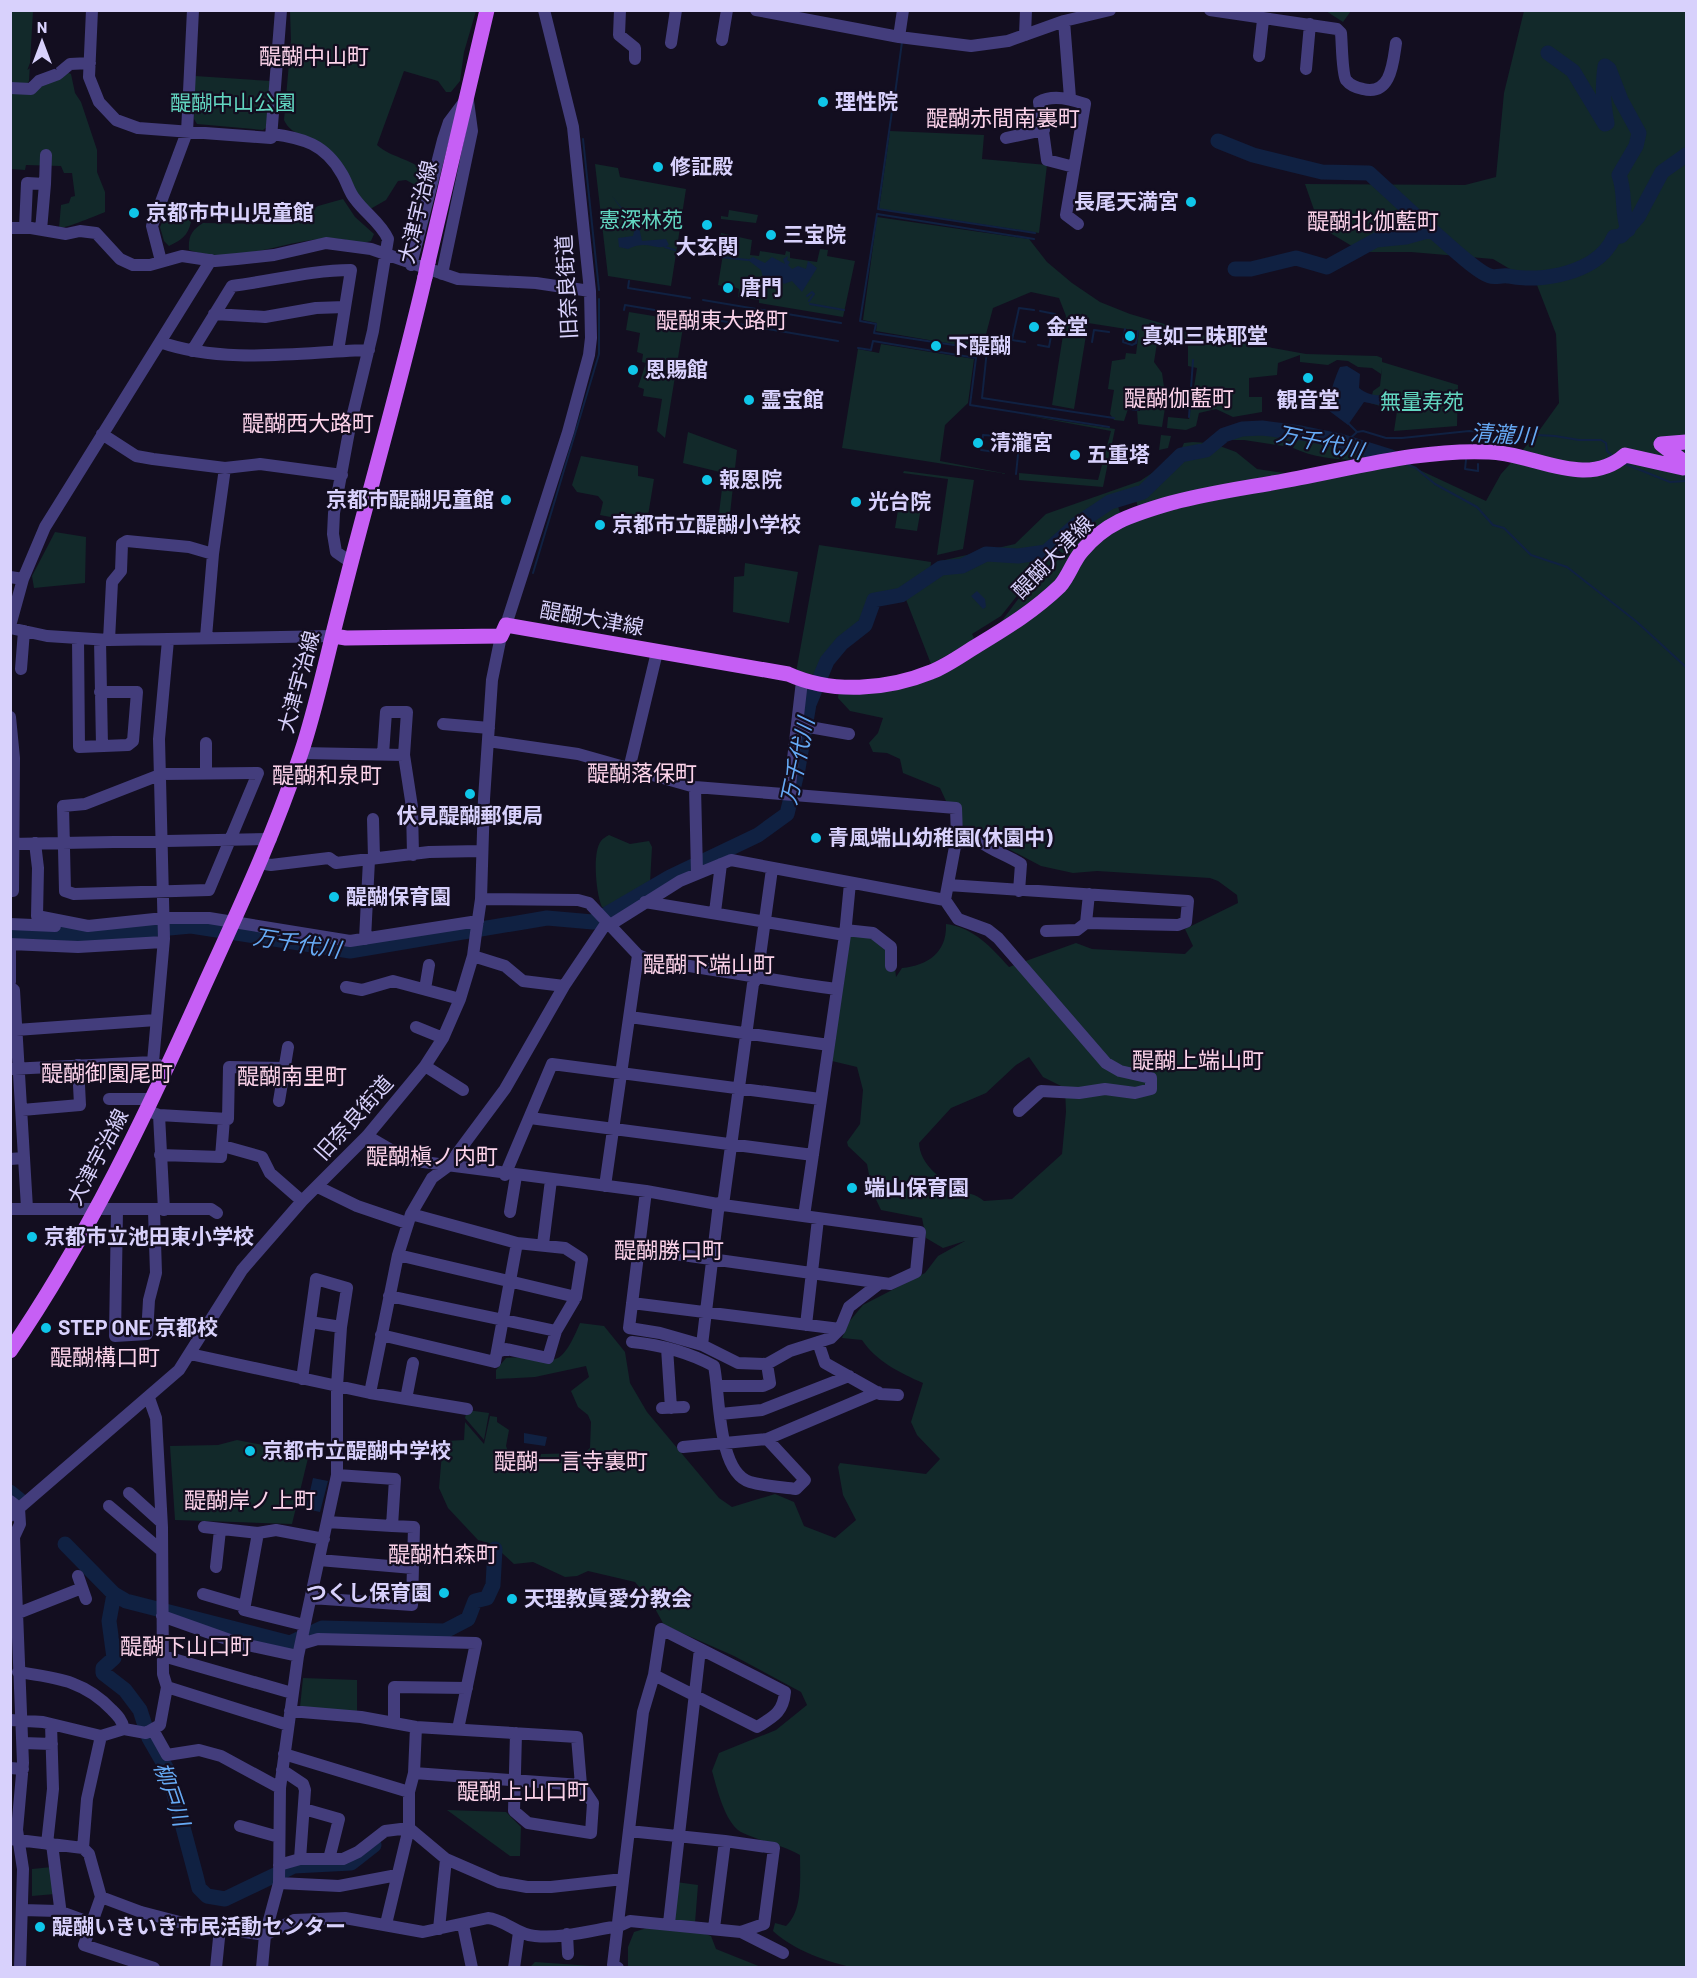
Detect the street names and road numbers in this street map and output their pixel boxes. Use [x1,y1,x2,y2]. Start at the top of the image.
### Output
street label: 大津宇治線 [393,158,441,266]
street label: 旧奈良街道 [550,234,581,340]
street label: 醍醐大津線 [1006,510,1097,602]
street label: 醍醐大津線 [538,596,646,639]
street label: 大津宇治線 [272,628,323,736]
street label: 旧奈良街道 [308,1070,397,1164]
street label: 大津宇治線 [61,1104,132,1209]

